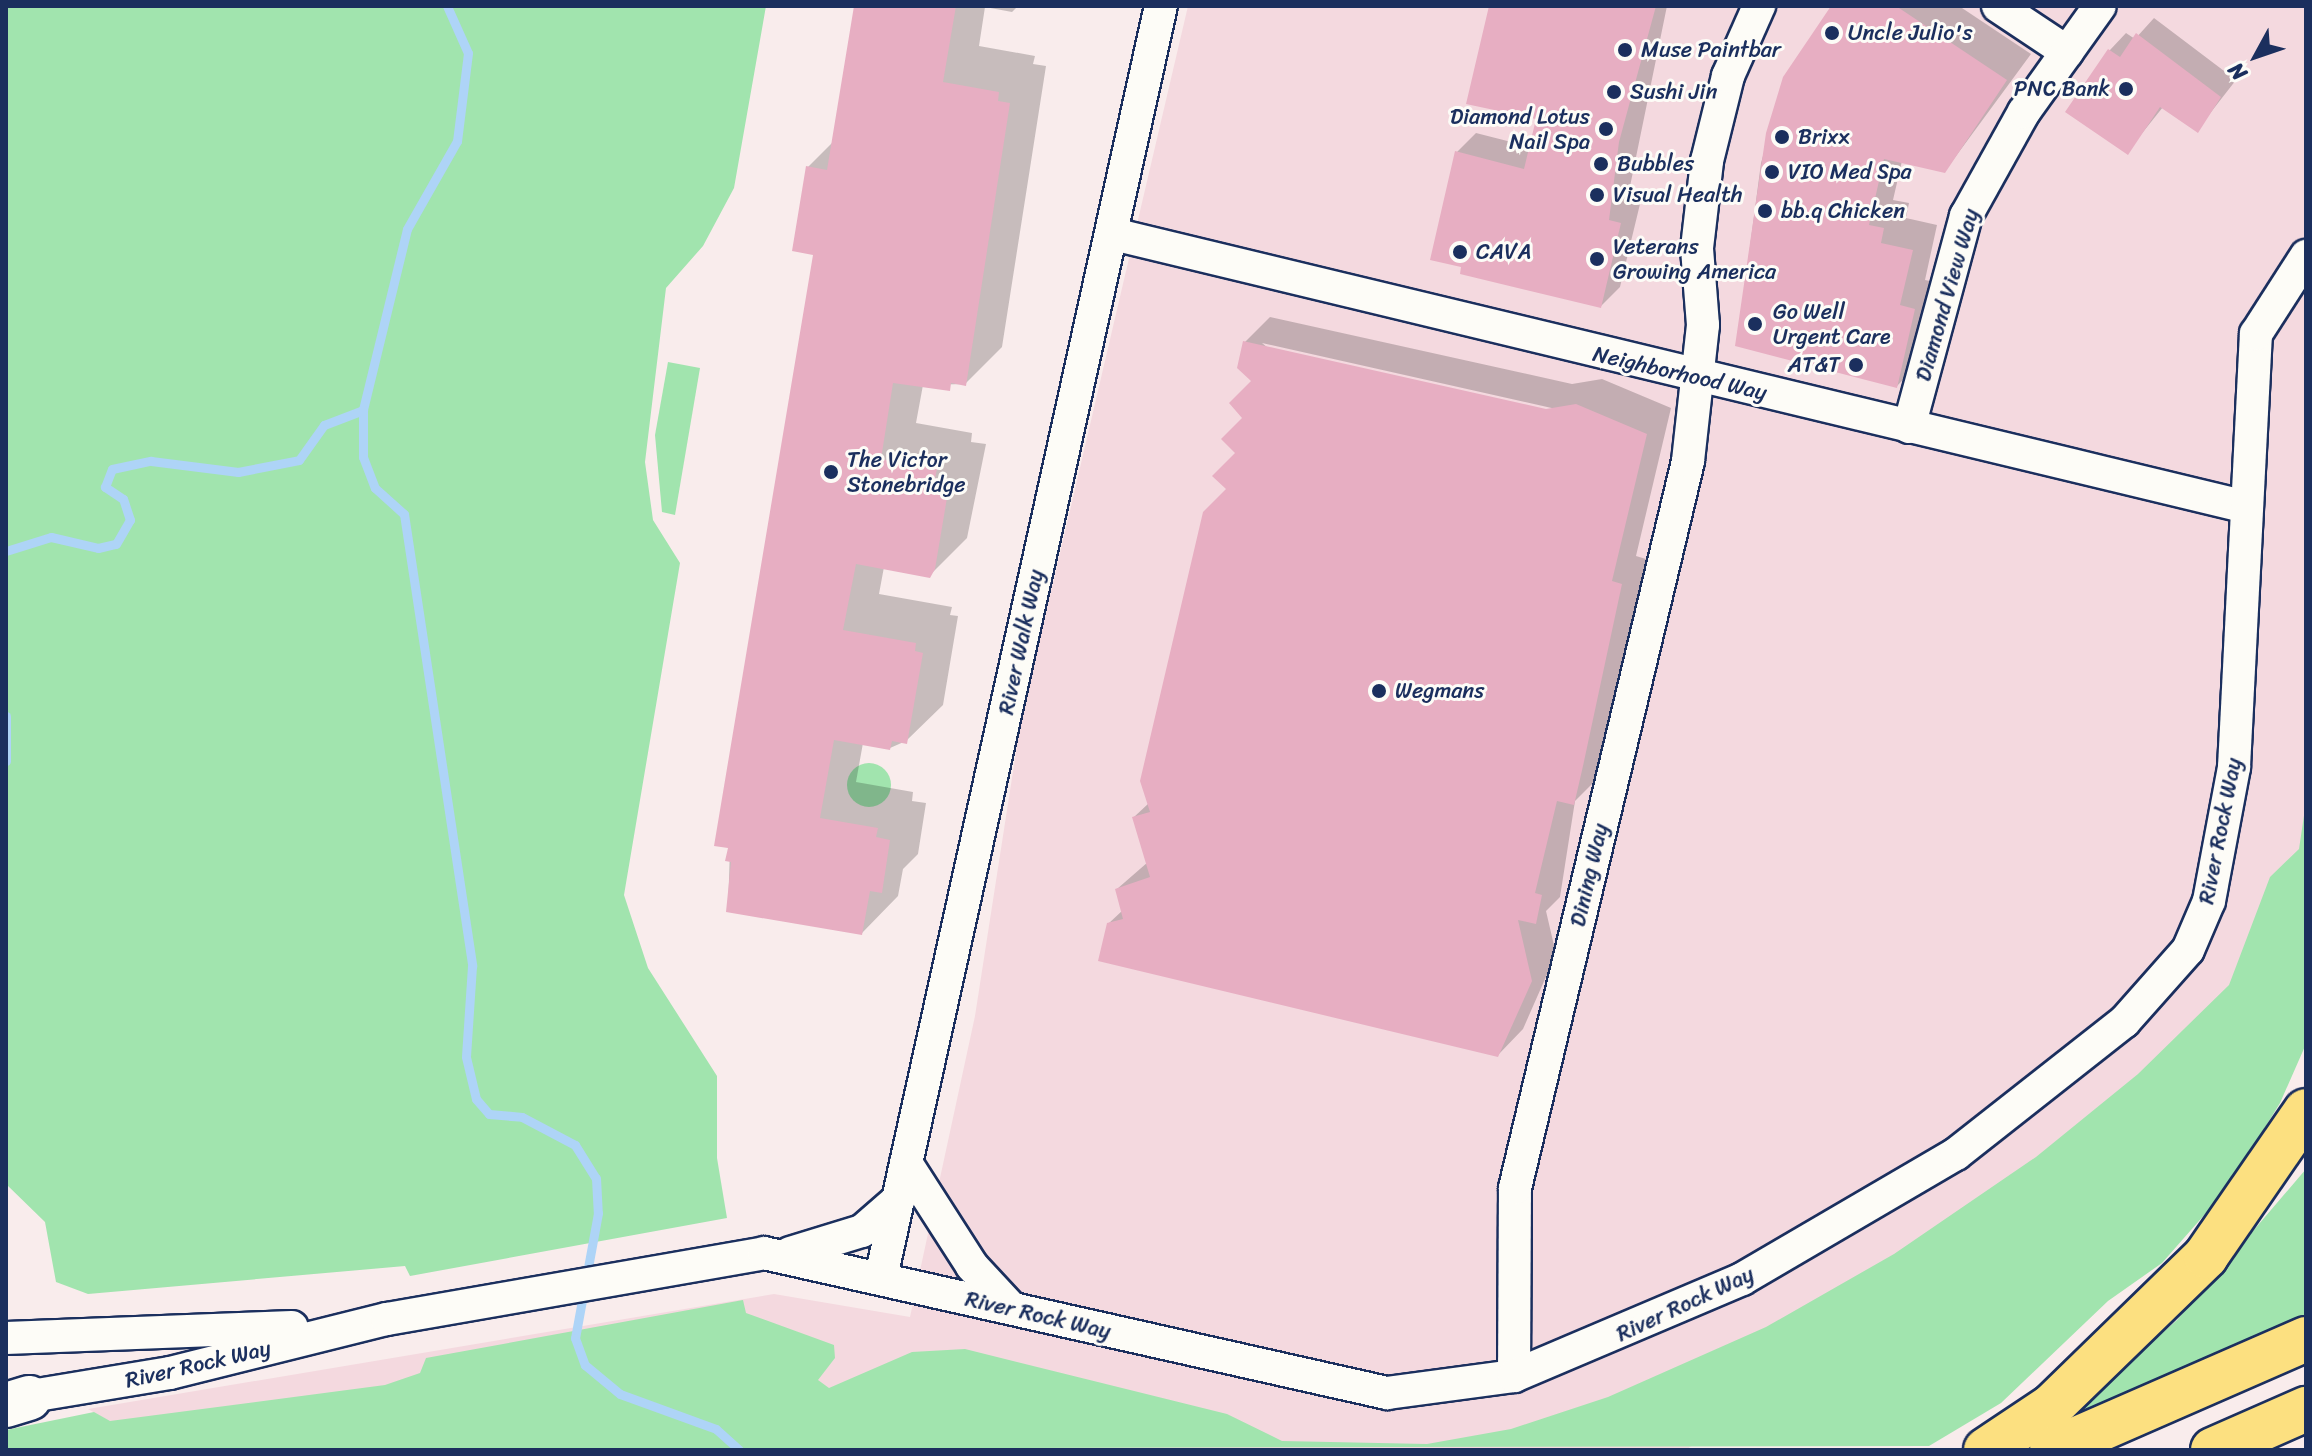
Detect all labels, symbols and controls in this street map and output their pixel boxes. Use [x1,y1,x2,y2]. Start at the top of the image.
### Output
north arrow [2216,16,2296,96]
place label: Uncle Julio's [1848,20,1972,46]
marker: Uncle Julio's [1823,24,1841,42]
place label: Muse Paintbar [1641,37,1782,63]
marker: Muse Paintbar [1616,41,1634,59]
text: N [2217,53,2257,90]
place label: PNC Bank [2014,76,2110,102]
place label: Sushi Jin [1630,79,1717,105]
marker: PNC Bank [2117,80,2135,98]
marker: Sushi Jin [1605,83,1623,101]
place label: Diamond Lotus Nail Spa [1450,103,1590,154]
marker: Diamond Lotus Nail Spa [1597,120,1615,138]
place label: Brixx [1798,124,1849,150]
marker: Brixx [1773,128,1791,146]
place label: Bubbles [1617,151,1694,177]
marker: Bubbles [1592,155,1610,173]
place label: VIO Med Spa [1788,159,1913,185]
marker: VIO Med Spa [1763,163,1781,181]
place label: Visual Health [1613,182,1742,208]
marker: Visual Health [1588,186,1606,204]
place label: bb.q Chicken [1781,198,1905,224]
marker: bb.q Chicken [1756,202,1774,220]
street label: Diamond View Way [1910,206,1984,384]
place label: Veterans Growing America [1613,233,1777,284]
place label: CAVA [1476,239,1532,265]
marker: CAVA [1451,243,1469,261]
marker: Veterans Growing America [1588,250,1606,268]
place label: Go Well Urgent Care [1773,298,1891,350]
marker: Go Well Urgent Care [1744,313,1766,335]
street label: Neighborhood Way [1591,340,1769,406]
place label: AT&T [1788,352,1840,378]
marker: AT&T [1847,356,1865,374]
place label: The Victor Stonebridge [847,446,966,498]
marker: The Victor Stonebridge [822,463,840,481]
street label: River Walk Way [993,567,1049,717]
place label: Wegmans [1395,678,1484,704]
marker: Wegmans [1370,682,1388,700]
street label: River Rock Way [2193,756,2247,906]
street label: Dining Way [1564,821,1614,929]
street label: River Rock Way [1612,1261,1758,1347]
street label: River Rock Way [963,1285,1113,1345]
street label: River Rock Way [123,1334,273,1394]

